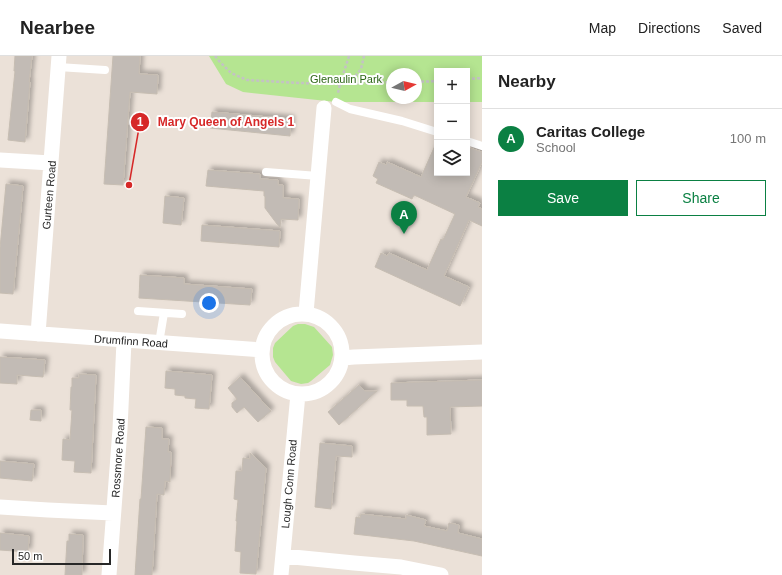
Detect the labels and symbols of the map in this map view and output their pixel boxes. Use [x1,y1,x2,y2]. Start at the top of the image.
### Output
north arrow [386,68,422,104]
park label: Glenaulin Park [310,73,383,85]
callout: Mary Queen of Angels 1 [130,110,303,134]
text: 1 [137,115,144,129]
text: Mary Queen of Angels 1 [158,115,294,129]
street label: Gurteen Road [40,160,58,230]
pin: A [391,201,417,234]
your location [199,293,219,313]
street label: Drumfinn Road [94,332,168,350]
street label: Rossmore Road [109,418,127,498]
street label: Lough Conn Road [279,439,299,529]
scale bar [12,547,111,566]

